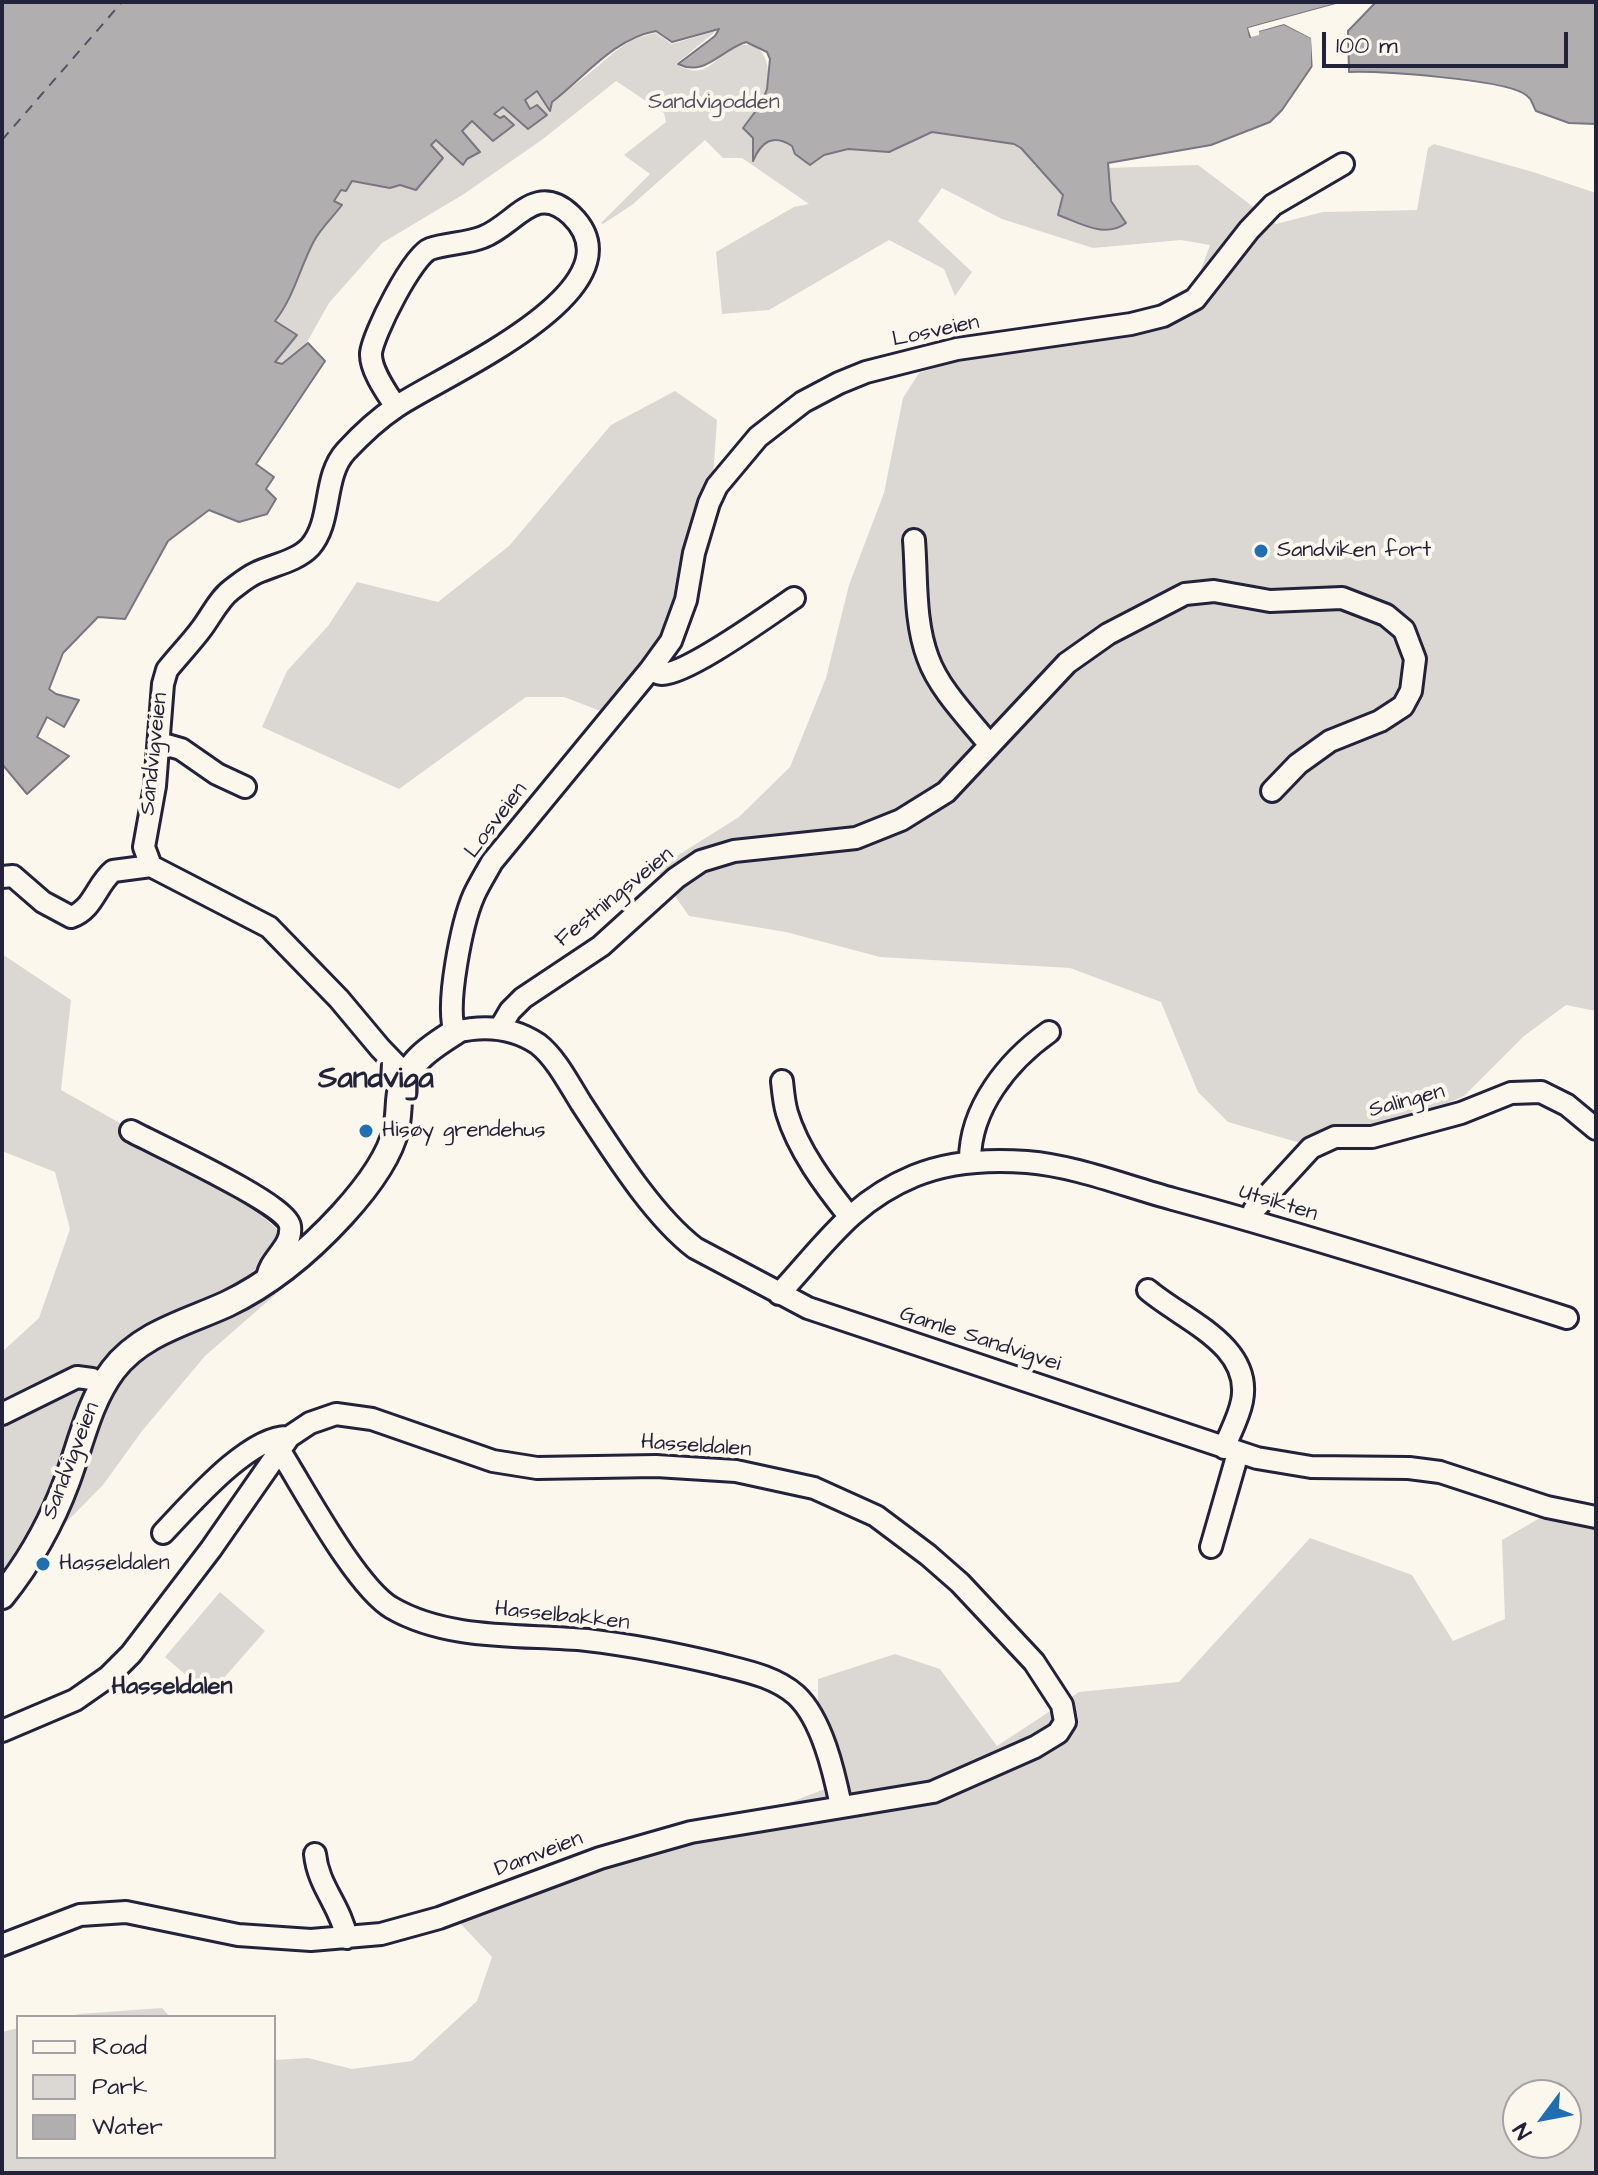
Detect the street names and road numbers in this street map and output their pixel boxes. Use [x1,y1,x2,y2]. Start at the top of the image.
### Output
street label: Losveien [890,310,982,354]
street label: Sandvigveien [135,691,175,817]
street label: Losveien [460,778,534,864]
street label: Festningsveien [551,842,679,954]
street label: Salingen [1366,1079,1448,1125]
street label: Utsikten [1235,1180,1321,1228]
street label: Gamle Sandvigvei [896,1301,1064,1379]
street label: Sandvigveien [38,1399,106,1523]
street label: Hasseldalen [640,1430,752,1464]
street label: Hasselbakken [493,1597,631,1637]
street label: Damveien [491,1826,587,1884]

